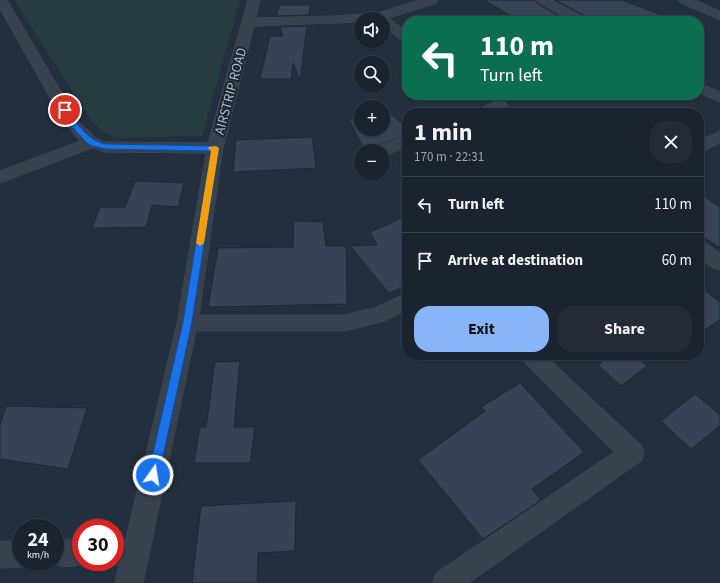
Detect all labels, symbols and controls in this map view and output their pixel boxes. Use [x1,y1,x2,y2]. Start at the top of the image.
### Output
map controls [354,12,390,180]
button: sound [354,12,390,48]
text: 110 m [480,26,554,66]
icon: left [414,32,466,84]
street label: AIRSTRIP ROAD [210,45,252,137]
button: search [354,56,390,92]
text: Turn left [480,63,542,88]
pin [48,93,82,127]
icon: arrive [54,99,76,121]
button: + [354,100,390,136]
text: 1 min [414,115,472,150]
button: close [650,121,692,163]
button: − [354,144,390,180]
text: 170 m · 22:31 [414,148,484,166]
icon: left [414,194,436,216]
text: Turn left [448,194,504,215]
text: 110 m [654,194,692,215]
icon: arrive [414,250,436,272]
text: Arrive at destination [448,250,583,271]
text: 60 m [662,250,692,271]
button: Exit [414,306,549,352]
button: Share [557,306,692,352]
position arrow [132,454,174,496]
speed limit sign: 30 [72,519,124,571]
text: 24 [27,526,49,554]
text: km/h [27,548,49,562]

